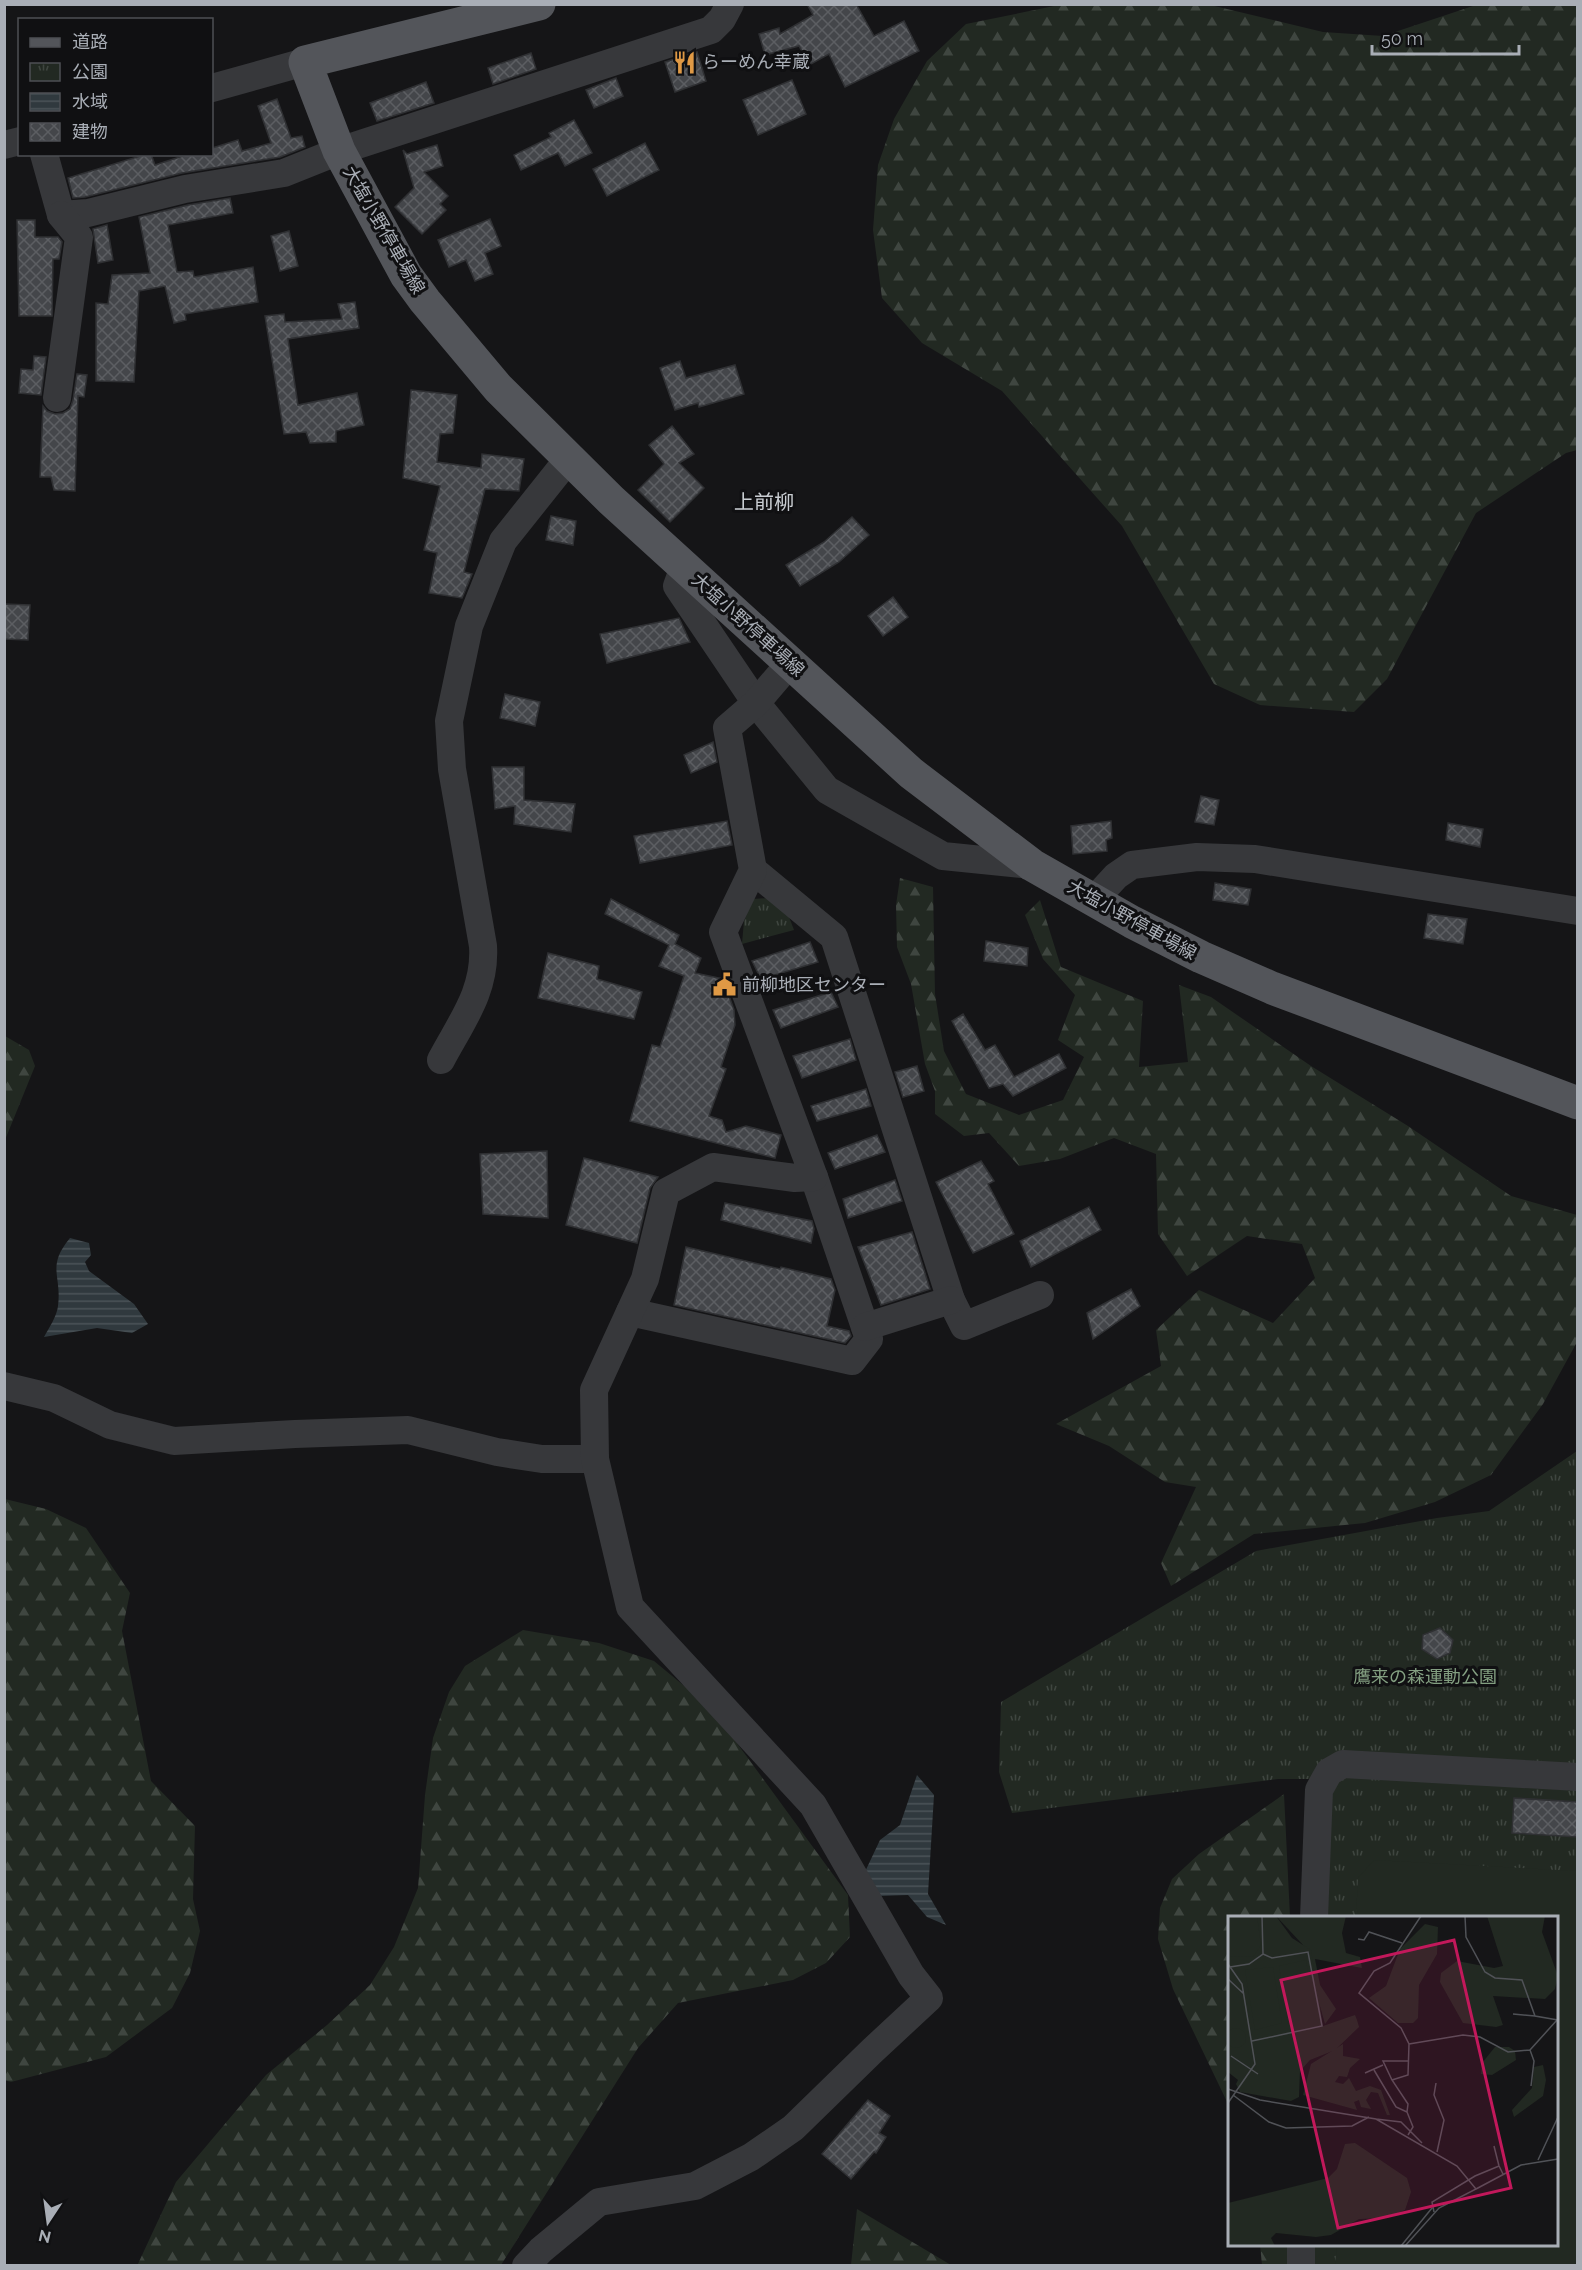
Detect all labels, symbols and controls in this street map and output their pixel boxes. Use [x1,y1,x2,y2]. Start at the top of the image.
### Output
legend [18,18,213,156]
scale bar [1372,18,1519,56]
text: 50 m [1381,28,1423,49]
text: 道路 [72,31,108,52]
restaurant icon: らーめん幸蔵 [671,49,697,75]
place label: らーめん幸蔵 [702,51,810,72]
text: 公園 [72,61,108,82]
text: 水域 [72,91,108,112]
text: 建物 [72,121,108,142]
street label: 大塩小野停車場線 [339,162,430,297]
district label: 上前柳 [734,490,794,514]
street label: 大塩小野停車場線 [688,569,809,681]
street label: 大塩小野停車場線 [1064,875,1200,964]
public building icon: 前柳地区センター [711,972,737,998]
place label: 前柳地区センター [742,974,886,995]
park label: 鷹来の森運動公園 [1353,1666,1497,1687]
inset map [1228,1916,1558,2246]
north arrow [18,2192,78,2252]
text: N [37,2225,53,2247]

